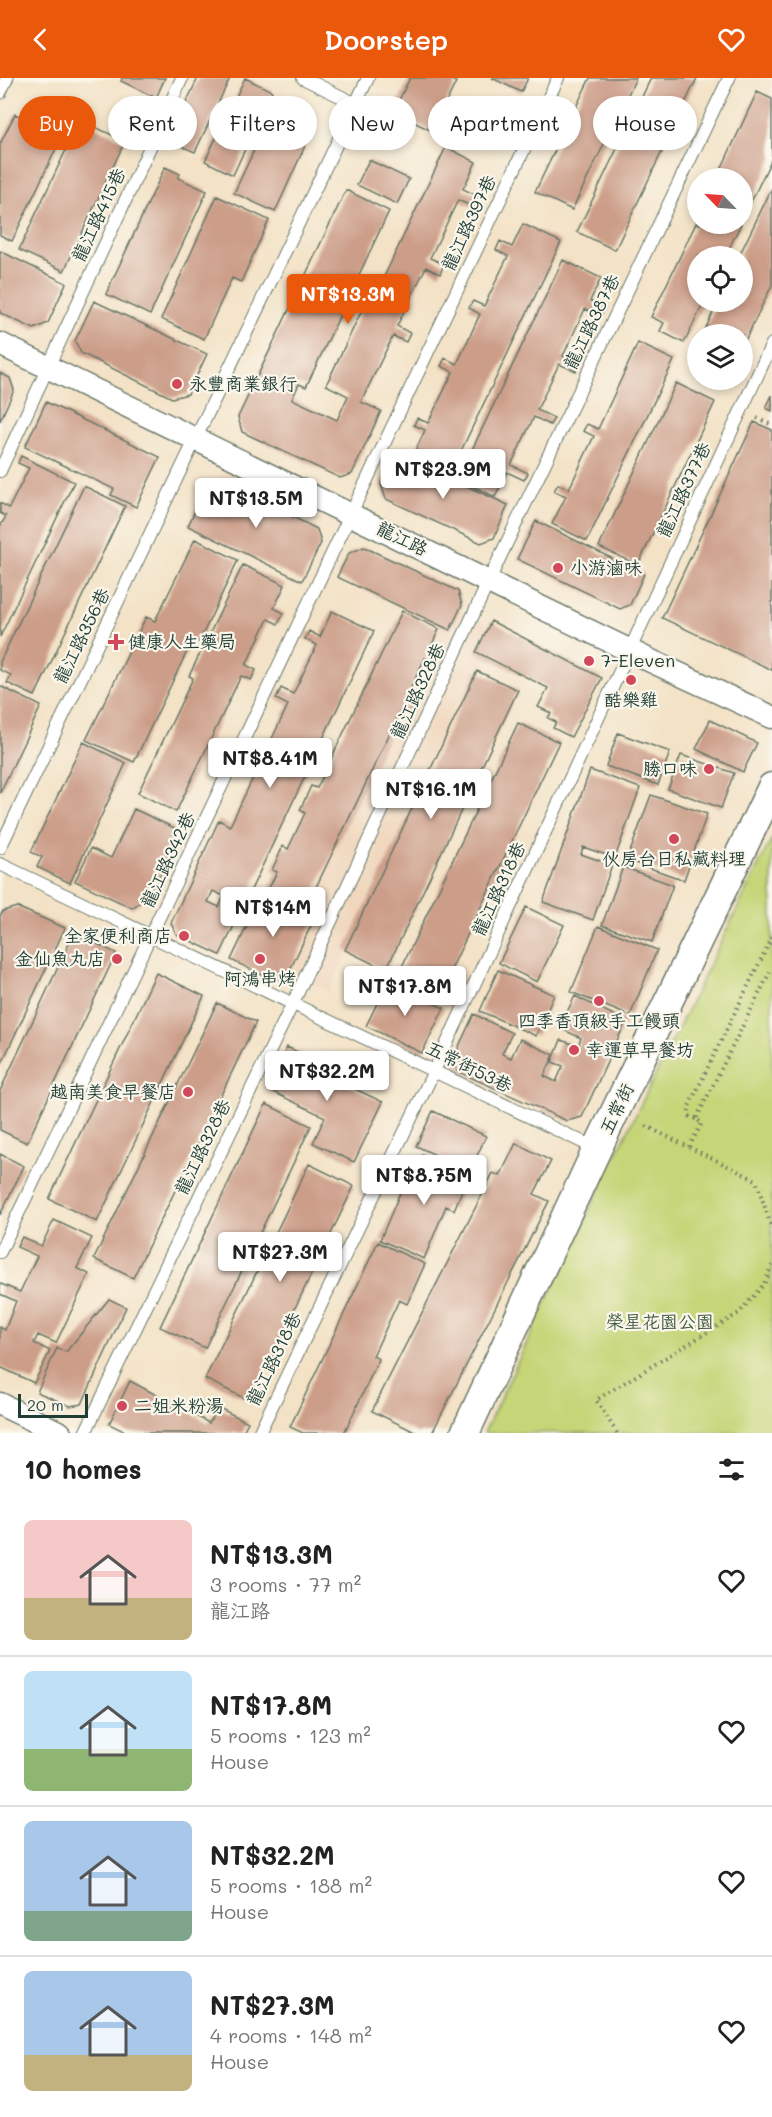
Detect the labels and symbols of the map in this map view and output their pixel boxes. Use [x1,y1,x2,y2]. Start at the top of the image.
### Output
street label: 龍江路415巷 [66,164,130,265]
north arrow [687,168,753,234]
street label: 龍江路397巷 [435,171,501,274]
street label: 龍江路387巷 [558,270,625,373]
pin: NT$13.3M [286,274,410,325]
place label: 永豐商業銀行 [189,371,297,395]
marker: 永豐商業銀行 [170,377,184,391]
street label: 龍江路377巷 [651,438,716,541]
pin: NT$23.9M [381,449,505,500]
pin: NT$13.5M [194,478,318,529]
street label: 龍江路 [373,515,432,561]
place label: 小游滷味 [570,555,642,579]
marker: 小游滷味 [551,561,565,575]
street label: 龍江路356巷 [48,584,115,688]
place label: 健康人生藥局 [128,629,236,653]
marker: 健康人生藥局 [109,635,123,649]
street label: 龍江路328巷 [384,639,450,743]
place label: 7-Eleven [601,648,675,672]
marker: 7-Eleven [582,654,596,668]
marker: 酷樂雞 [624,673,638,687]
place label: 酷樂雞 [604,687,658,711]
pin: NT$8.41M [208,738,332,789]
place label: 勝口味 [643,756,697,780]
marker: 勝口味 [702,762,716,776]
pin: NT$16.1M [369,769,493,820]
street label: 龍江路342巷 [134,808,200,911]
marker: 伙房台日私藏料理 [667,832,681,846]
street label: 龍江路318巷 [466,838,530,940]
place label: 伙房台日私藏料理 [602,846,746,870]
pin: NT$14M [224,887,322,938]
place label: 全家便利商店 [64,923,172,947]
marker: 全家便利商店 [177,929,191,943]
place label: 金仙魚丸店 [15,946,105,970]
marker: 金仙魚丸店 [110,952,124,966]
marker: 阿鴻串烤 [253,952,267,966]
place label: 阿鴻串烤 [224,966,296,990]
pin: NT$17.8M [343,966,467,1017]
marker: 四季香頂級手工饅頭 [592,994,606,1008]
place label: 四季香頂級手工饅頭 [518,1008,680,1032]
street label: 五常街53巷 [422,1035,517,1097]
place label: 幸運草早餐坊 [586,1037,694,1061]
marker: 幸運草早餐坊 [567,1043,581,1057]
pin: NT$32.2M [265,1051,389,1102]
place label: 越南美食早餐店 [50,1079,176,1103]
street label: 五常街 [593,1079,639,1138]
marker: 越南美食早餐店 [181,1085,195,1099]
street label: 龍江路328巷 [169,1095,236,1198]
pin: NT$8.75M [362,1155,486,1206]
pin: NT$27.3M [218,1232,342,1283]
street label: 龍江路318巷 [240,1308,306,1409]
park label: 榮星花園公園 [606,1309,714,1333]
scale bar [18,1391,88,1418]
place label: 二姐米粉湯 [134,1393,224,1417]
marker: 二姐米粉湯 [115,1399,129,1413]

